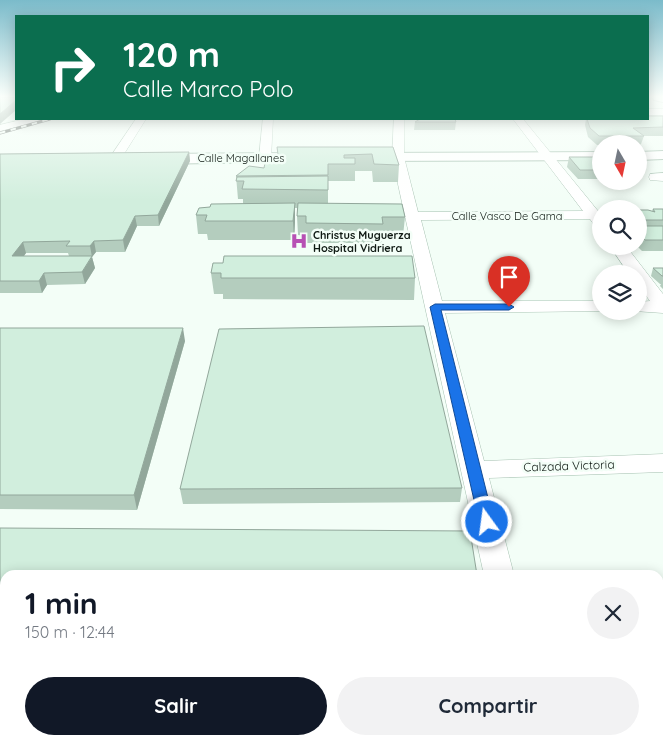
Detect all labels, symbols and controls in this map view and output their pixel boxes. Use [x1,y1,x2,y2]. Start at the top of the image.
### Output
text: 120 m [123,32,220,76]
icon: right [40,35,105,100]
text: Calle Marco Polo [123,75,294,103]
north arrow [592,135,648,190]
map controls [592,135,647,320]
street label: Calle Magallanes [198,151,284,165]
button: search [592,200,647,255]
street label: Calle Vasco De Gama [452,209,562,223]
place label: Christus Muguerza Hospital Vidriera [313,228,411,255]
hospital icon: Christus Muguerza Hospital Vidriera [289,231,309,251]
pin [488,256,530,307]
icon: arrive [495,263,523,291]
button: layers [592,265,647,320]
street label: Calzada Victoria [523,456,615,475]
position arrow [460,495,512,547]
text: 1 min [25,584,98,622]
button: close [587,587,639,639]
text: 150 m · 12:44 [25,622,115,642]
button: Salir [25,677,327,735]
button: Compartir [337,677,639,735]

